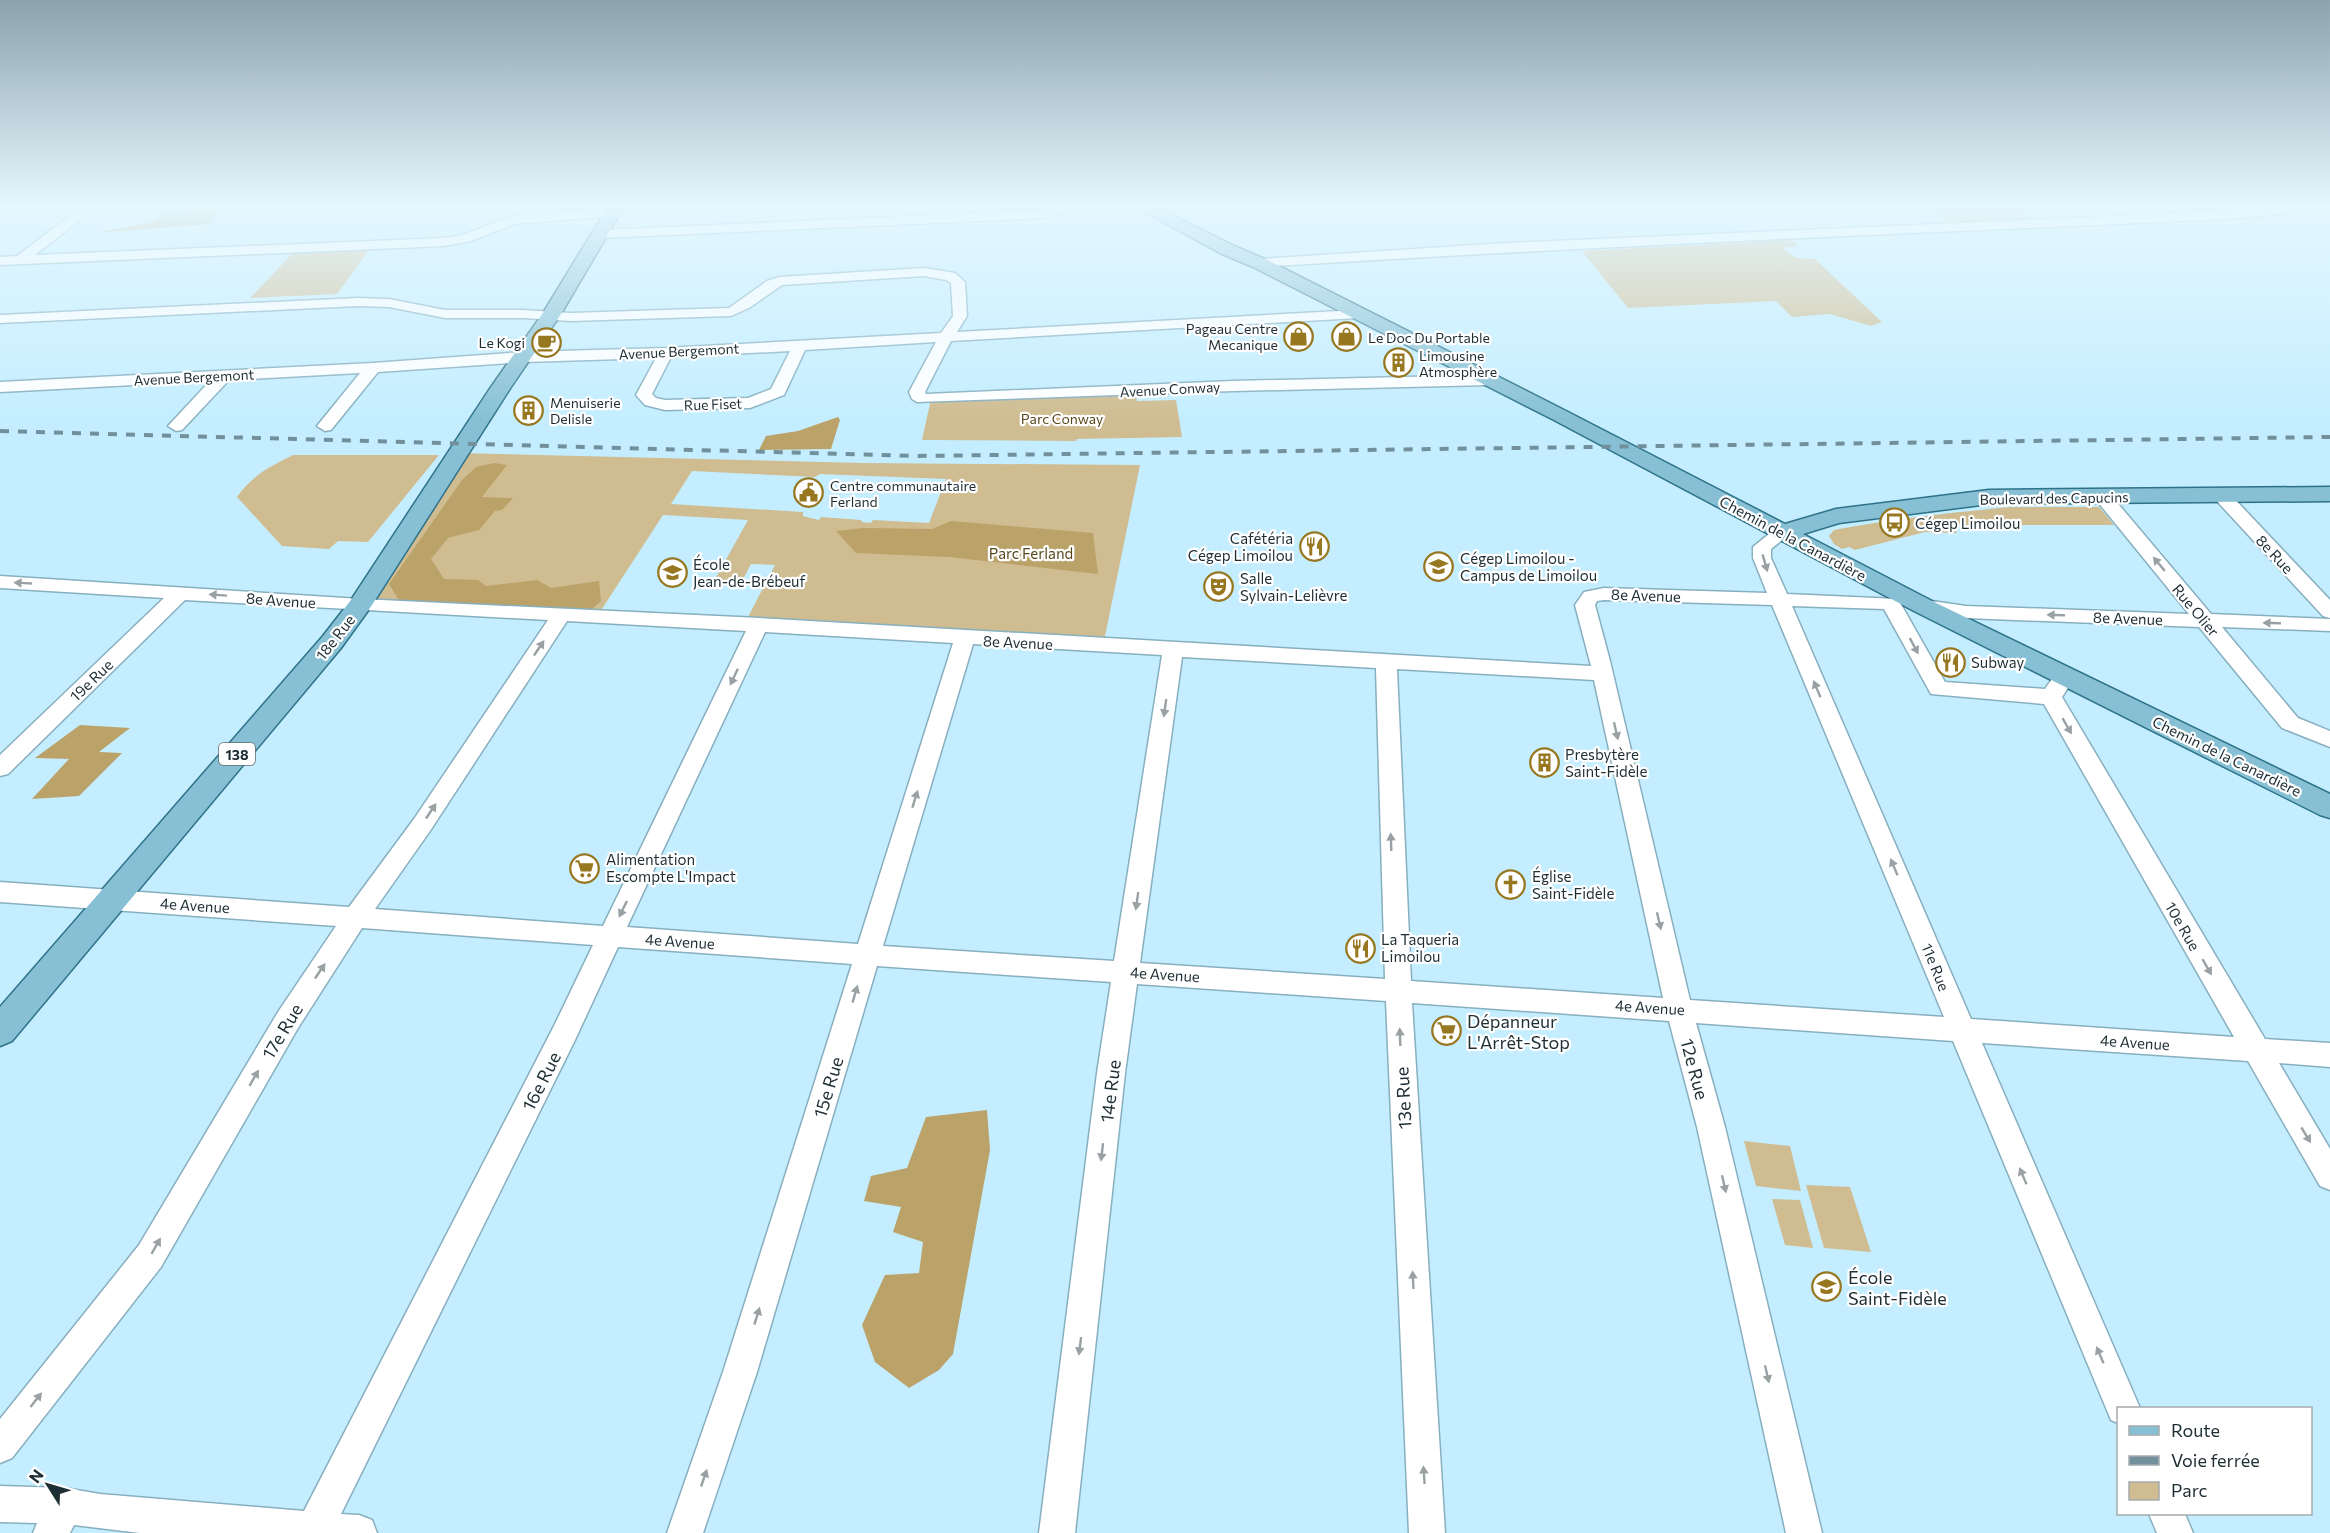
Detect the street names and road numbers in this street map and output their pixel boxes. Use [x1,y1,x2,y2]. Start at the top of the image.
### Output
street label: Avenue Bergemont [618,339,740,363]
street label: Avenue Bergemont [133,365,255,389]
street label: Avenue Conway [1119,378,1221,400]
street label: Rue Fiset [684,394,743,414]
street label: Boulevard des Capucins [1979,488,2129,508]
street label: Chemin de la Canardière [1717,492,1869,584]
street label: 8e Rue [2253,531,2297,577]
street label: Rue Olier [2169,580,2223,640]
street label: 8e Avenue [1611,585,1681,605]
street label: 8e Avenue [246,589,317,611]
street label: 8e Avenue [2093,608,2163,628]
street label: 18e Rue [312,611,358,663]
street label: 8e Avenue [983,631,1053,653]
street label: 19e Rue [66,655,116,705]
street label: Chemin de la Canardière [2150,712,2305,800]
road number: 138 [219,743,255,765]
street label: 4e Avenue [160,894,231,916]
street label: 10e Rue [2162,898,2204,954]
street label: 4e Avenue [645,930,716,952]
street label: 11e Rue [1918,941,1954,994]
street label: 4e Avenue [1130,963,1201,985]
street label: 4e Avenue [1615,996,1686,1018]
street label: 17e Rue [257,999,307,1063]
street label: 4e Avenue [2100,1031,2171,1053]
street label: 12e Rue [1676,1036,1714,1102]
street label: 16e Rue [517,1048,565,1114]
street label: 15e Rue [808,1054,848,1120]
street label: 14e Rue [1095,1058,1125,1124]
street label: 13e Rue [1390,1066,1416,1130]

